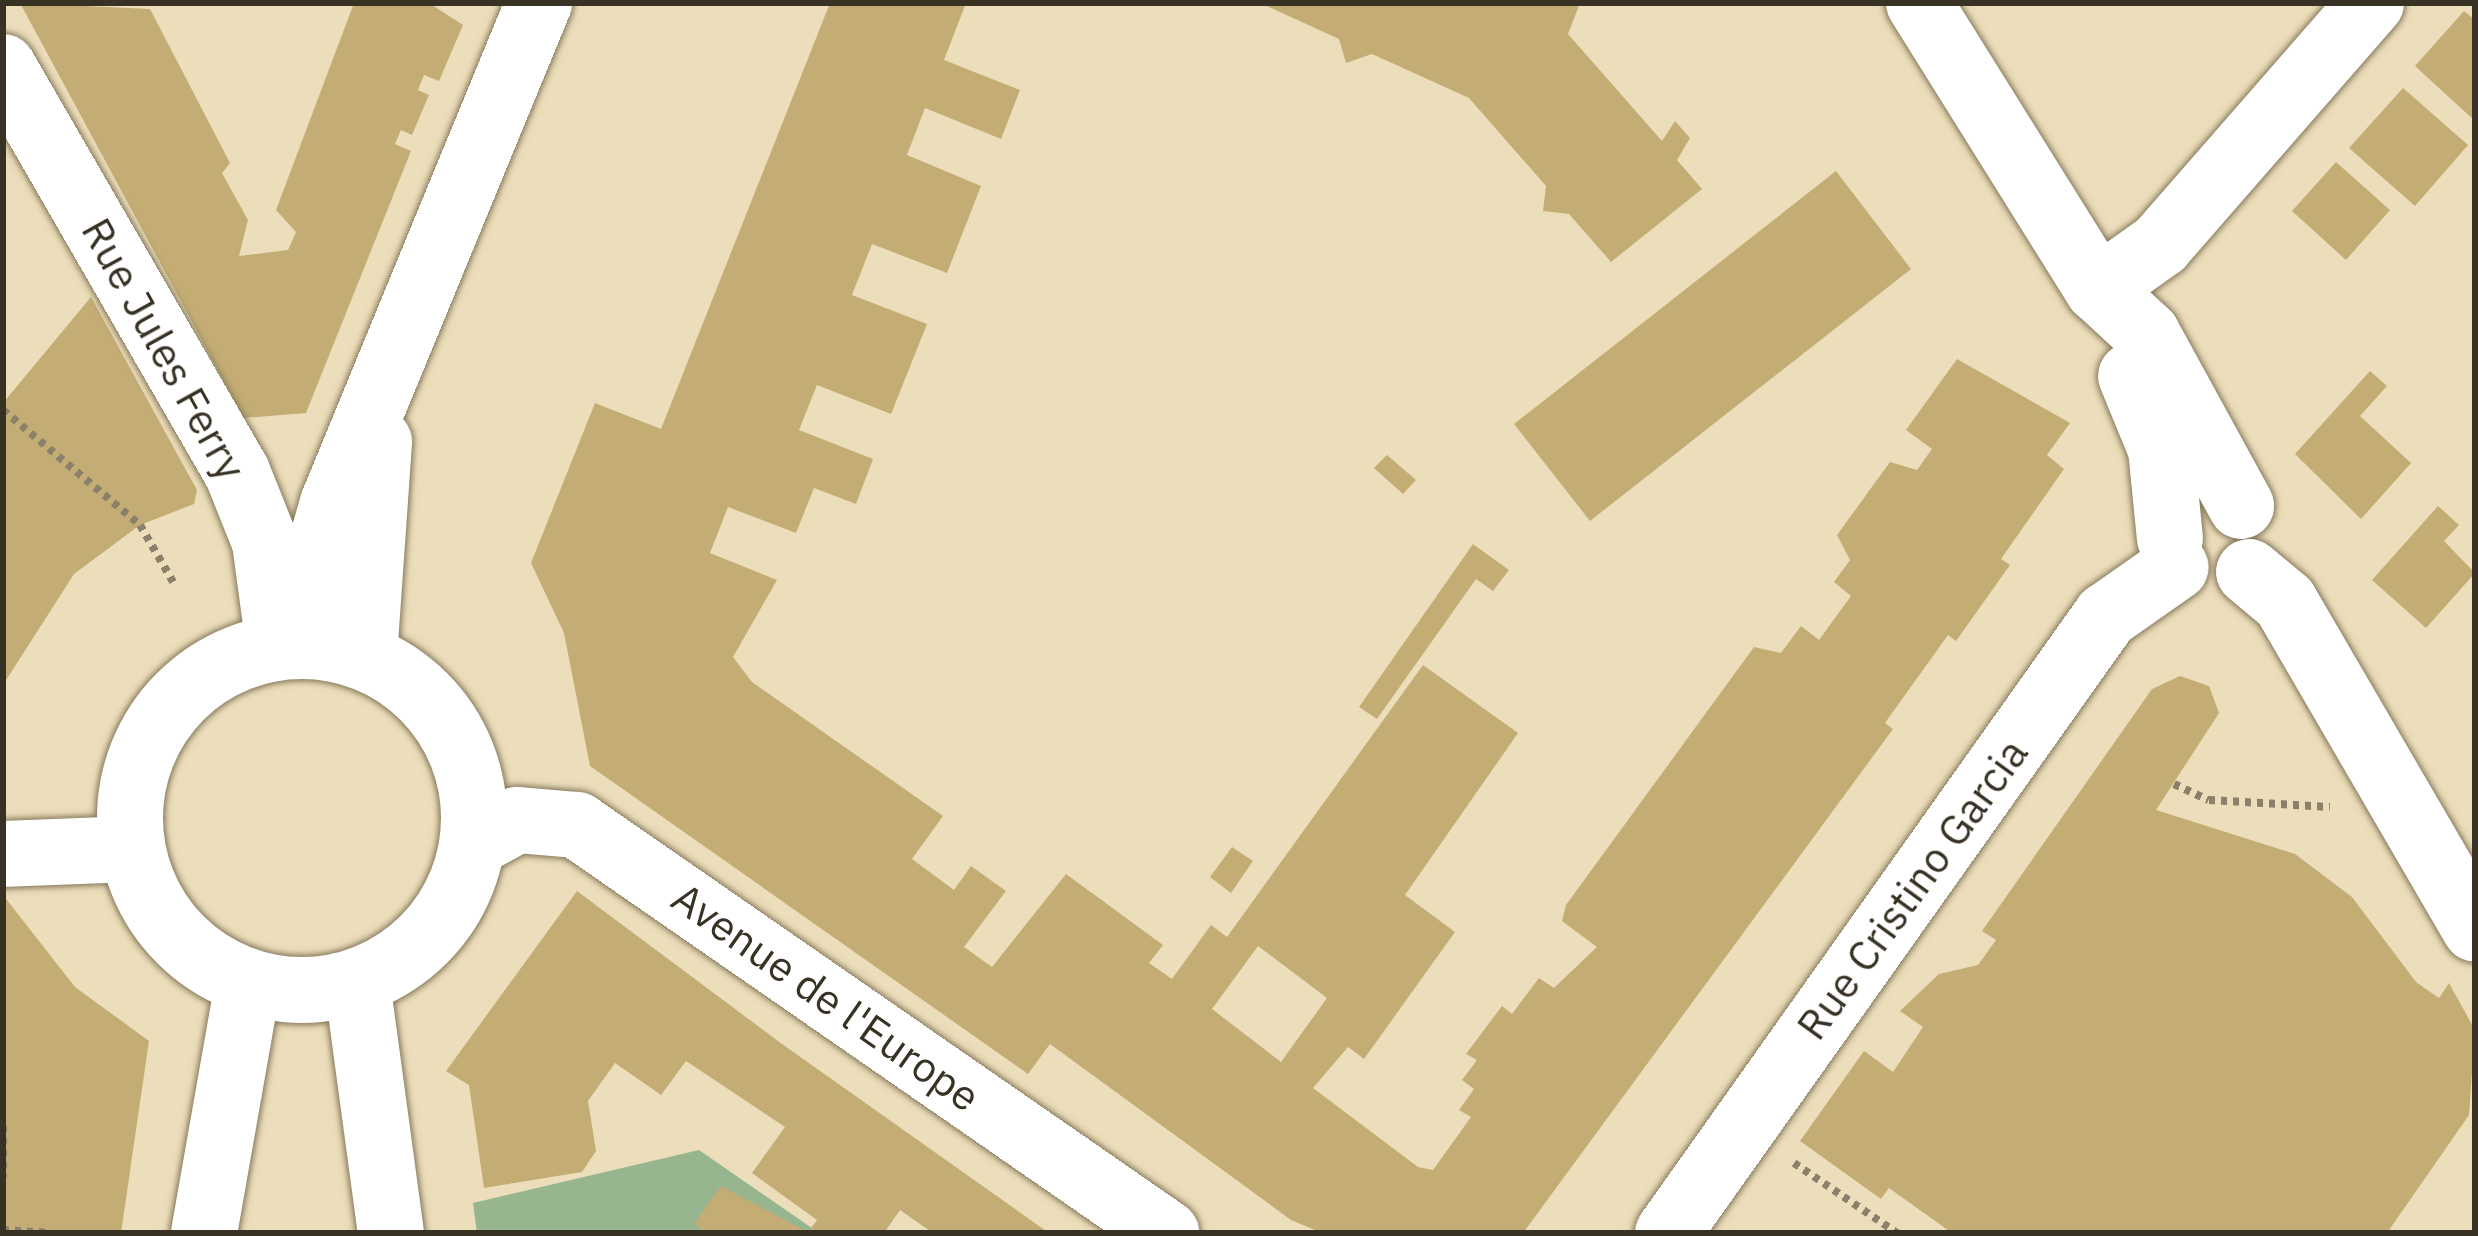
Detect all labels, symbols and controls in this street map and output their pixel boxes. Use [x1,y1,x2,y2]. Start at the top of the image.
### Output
street label: Rue Jules Ferry [71,209,257,489]
street label: Rue Cristino Garcia [1786,729,2038,1049]
street label: Avenue de l'Europe [663,872,989,1122]

